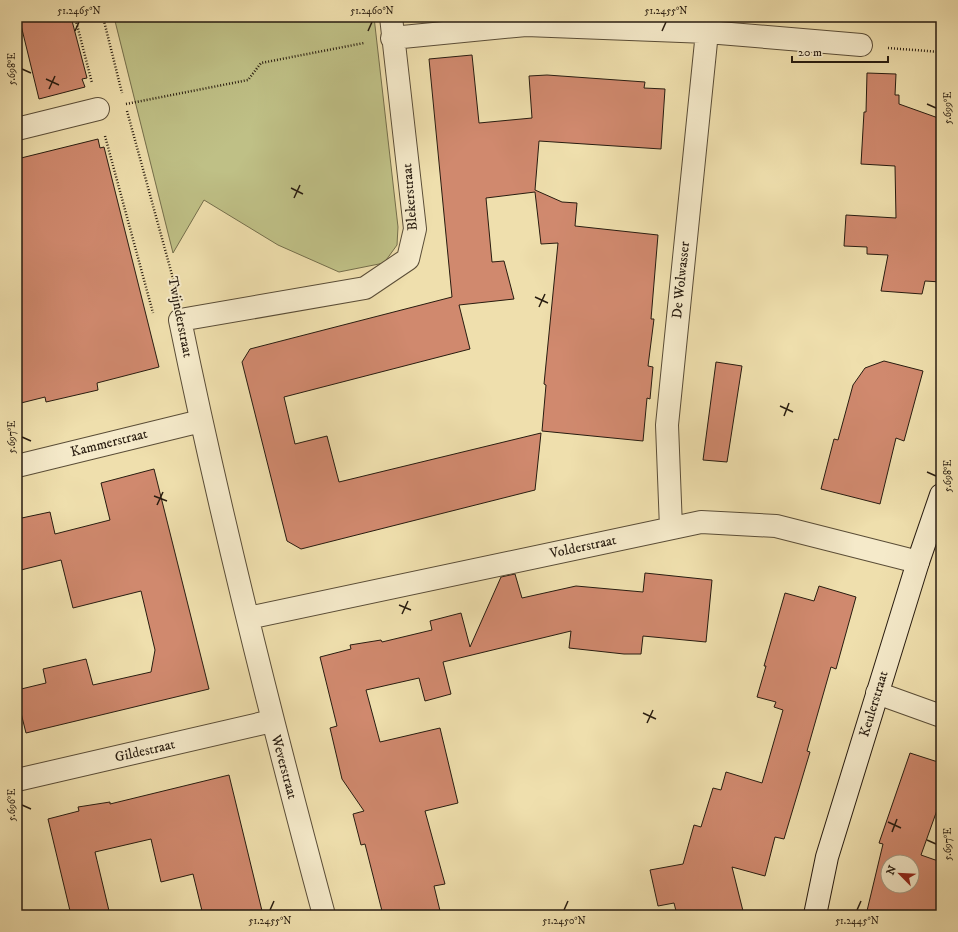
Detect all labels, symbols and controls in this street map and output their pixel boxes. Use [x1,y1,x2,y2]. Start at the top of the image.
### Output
text: 51.2465°N [57,5,101,17]
text: 51.2460°N [350,5,394,17]
text: 51.2455°N [645,5,687,17]
scale bar [792,38,888,64]
text: 20 m [798,45,822,60]
text: 5.698°E [6,53,18,85]
text: 5.699°E [942,92,954,124]
street label: Blekerstraat [398,162,422,231]
street label: De Wolwasser [668,240,694,319]
street label: Twijnderstraat [163,275,197,360]
text: 5.697°E [6,421,18,453]
street label: Kammerstraat [69,425,150,461]
text: 5.698°E [942,460,954,492]
street label: Volderstraat [547,531,619,563]
street label: Keulerstraat [855,668,893,739]
street label: Weverstraat [267,732,301,802]
street label: Gildestraat [113,735,177,767]
text: 5.696°E [6,789,18,821]
text: 5.697°E [942,828,954,860]
north arrow [880,854,920,894]
text: N [884,863,900,877]
text: 51.2455°N [249,915,291,927]
text: 51.2450°N [542,915,586,927]
text: 51.2445°N [835,915,879,927]

